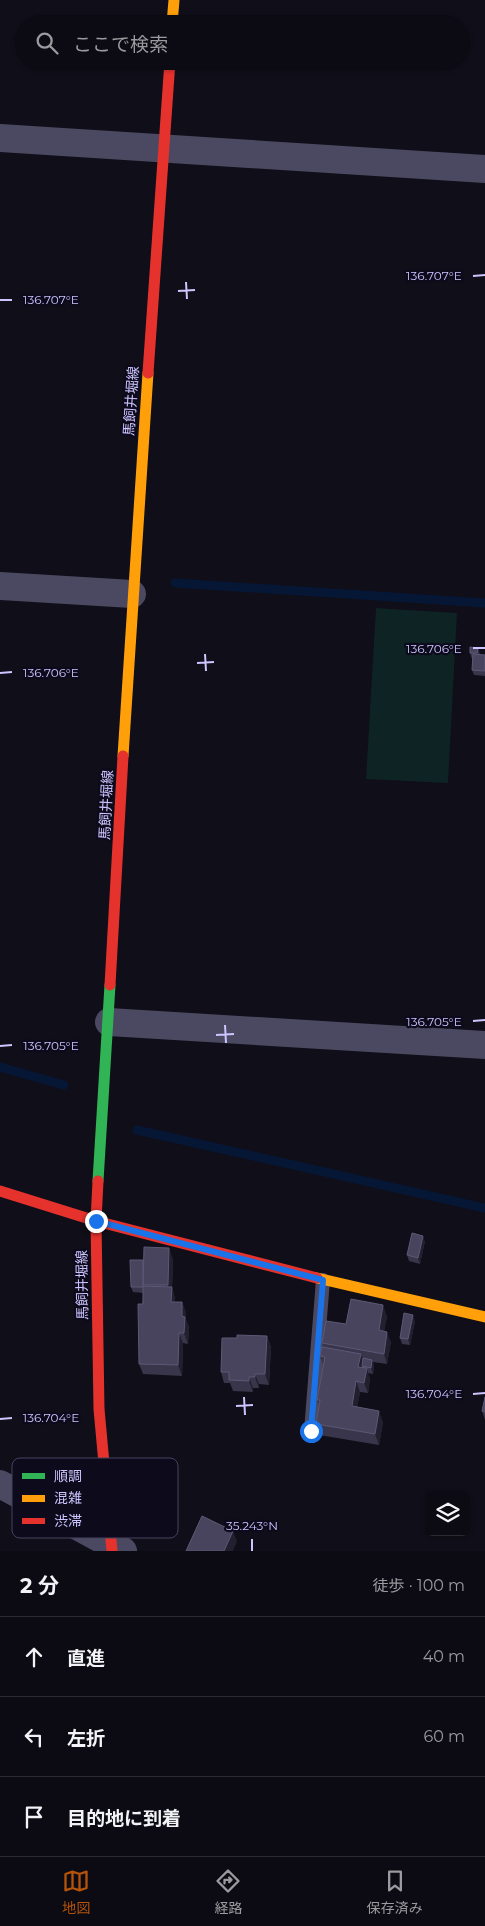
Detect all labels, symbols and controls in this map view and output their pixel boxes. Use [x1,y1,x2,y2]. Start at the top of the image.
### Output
search box [15,15,470,70]
icon: search [33,29,61,57]
text: ここで検索 [73,33,168,56]
text: 136.707°E [406,268,462,283]
text: 136.707°E [23,292,79,307]
street label: 馬飼井堀線 [120,365,142,437]
text: 136.706°E [406,641,462,656]
text: 136.706°E [23,665,79,680]
street label: 馬飼井堀線 [95,770,117,840]
text: 136.705°E [406,1014,462,1029]
text: 136.705°E [23,1038,79,1053]
route end [85,1210,108,1233]
street label: 馬飼井堀線 [72,1250,92,1320]
text: 136.704°E [406,1386,462,1401]
text: 136.704°E [23,1410,79,1425]
route start [300,1420,323,1443]
legend [12,1458,178,1538]
text: 順調 [54,1467,82,1485]
text: 混雑 [54,1489,82,1507]
map controls [425,1491,470,1536]
button: layers [425,1491,470,1536]
text: 渋滞 [54,1512,82,1530]
text: 35.243°N [226,1518,278,1533]
text: 2 分 [20,1573,59,1598]
text: 徒歩 · 100 m [372,1576,465,1595]
icon: ahead [20,1643,48,1671]
text: 直進 [67,1647,105,1670]
text: 40 m [423,1647,465,1666]
icon: left [20,1723,48,1751]
text: 左折 [67,1727,105,1750]
text: 60 m [423,1727,465,1746]
icon: arrive [20,1803,48,1831]
text: 目的地に到着 [67,1807,181,1830]
tab: 地図 [62,1867,90,1917]
tab: 経路 [214,1867,242,1917]
tab: 保存済み [367,1867,423,1917]

